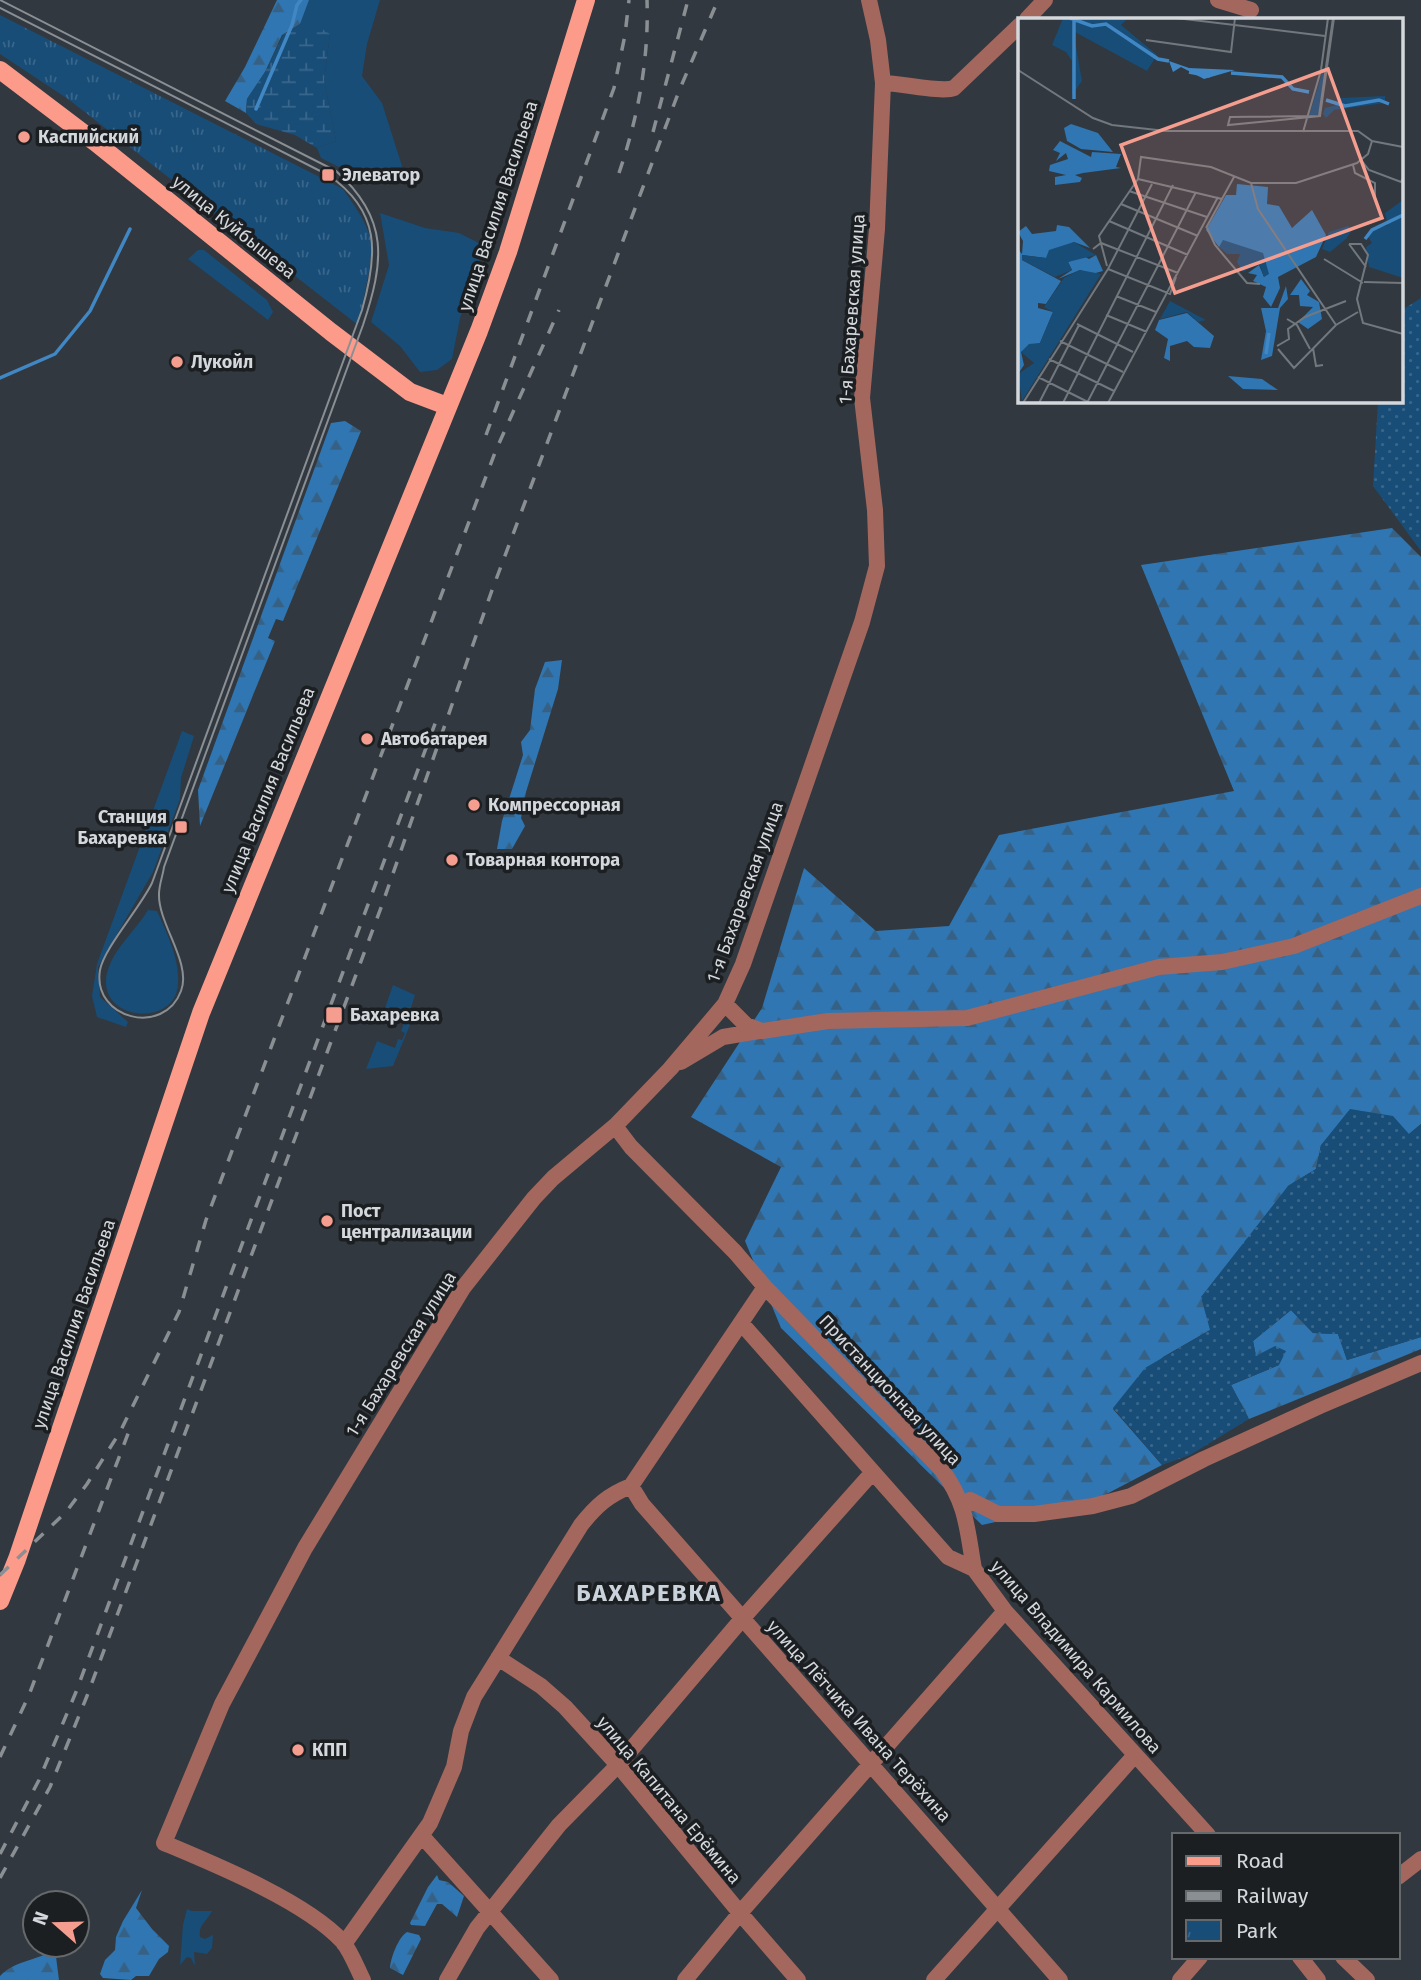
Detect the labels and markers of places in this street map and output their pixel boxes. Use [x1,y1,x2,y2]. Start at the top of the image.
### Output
place label: Каспийский [38,126,139,148]
marker: Каспийский [16,129,32,145]
place label: Элеватор [342,164,421,186]
marker: Элеватор [320,167,336,183]
place label: Лукойл [191,351,253,373]
marker: Лукойл [169,354,185,370]
place label: Автобатарея [380,728,488,750]
marker: Автобатарея [359,731,375,747]
place label: Компрессорная [488,794,621,816]
marker: Компрессорная [466,797,482,813]
place label: Станция Бахаревка [77,806,167,849]
marker: Станция Бахаревка [173,819,189,835]
place label: Товарная контора [466,849,620,871]
marker: Товарная контора [444,852,460,868]
place label: Бахаревка [350,1004,440,1026]
marker: Бахаревка [324,1005,344,1025]
place label: Пост централизации [341,1200,472,1243]
marker: Пост централизации [319,1213,335,1229]
place label: КПП [312,1739,347,1761]
marker: КПП [290,1742,306,1758]

